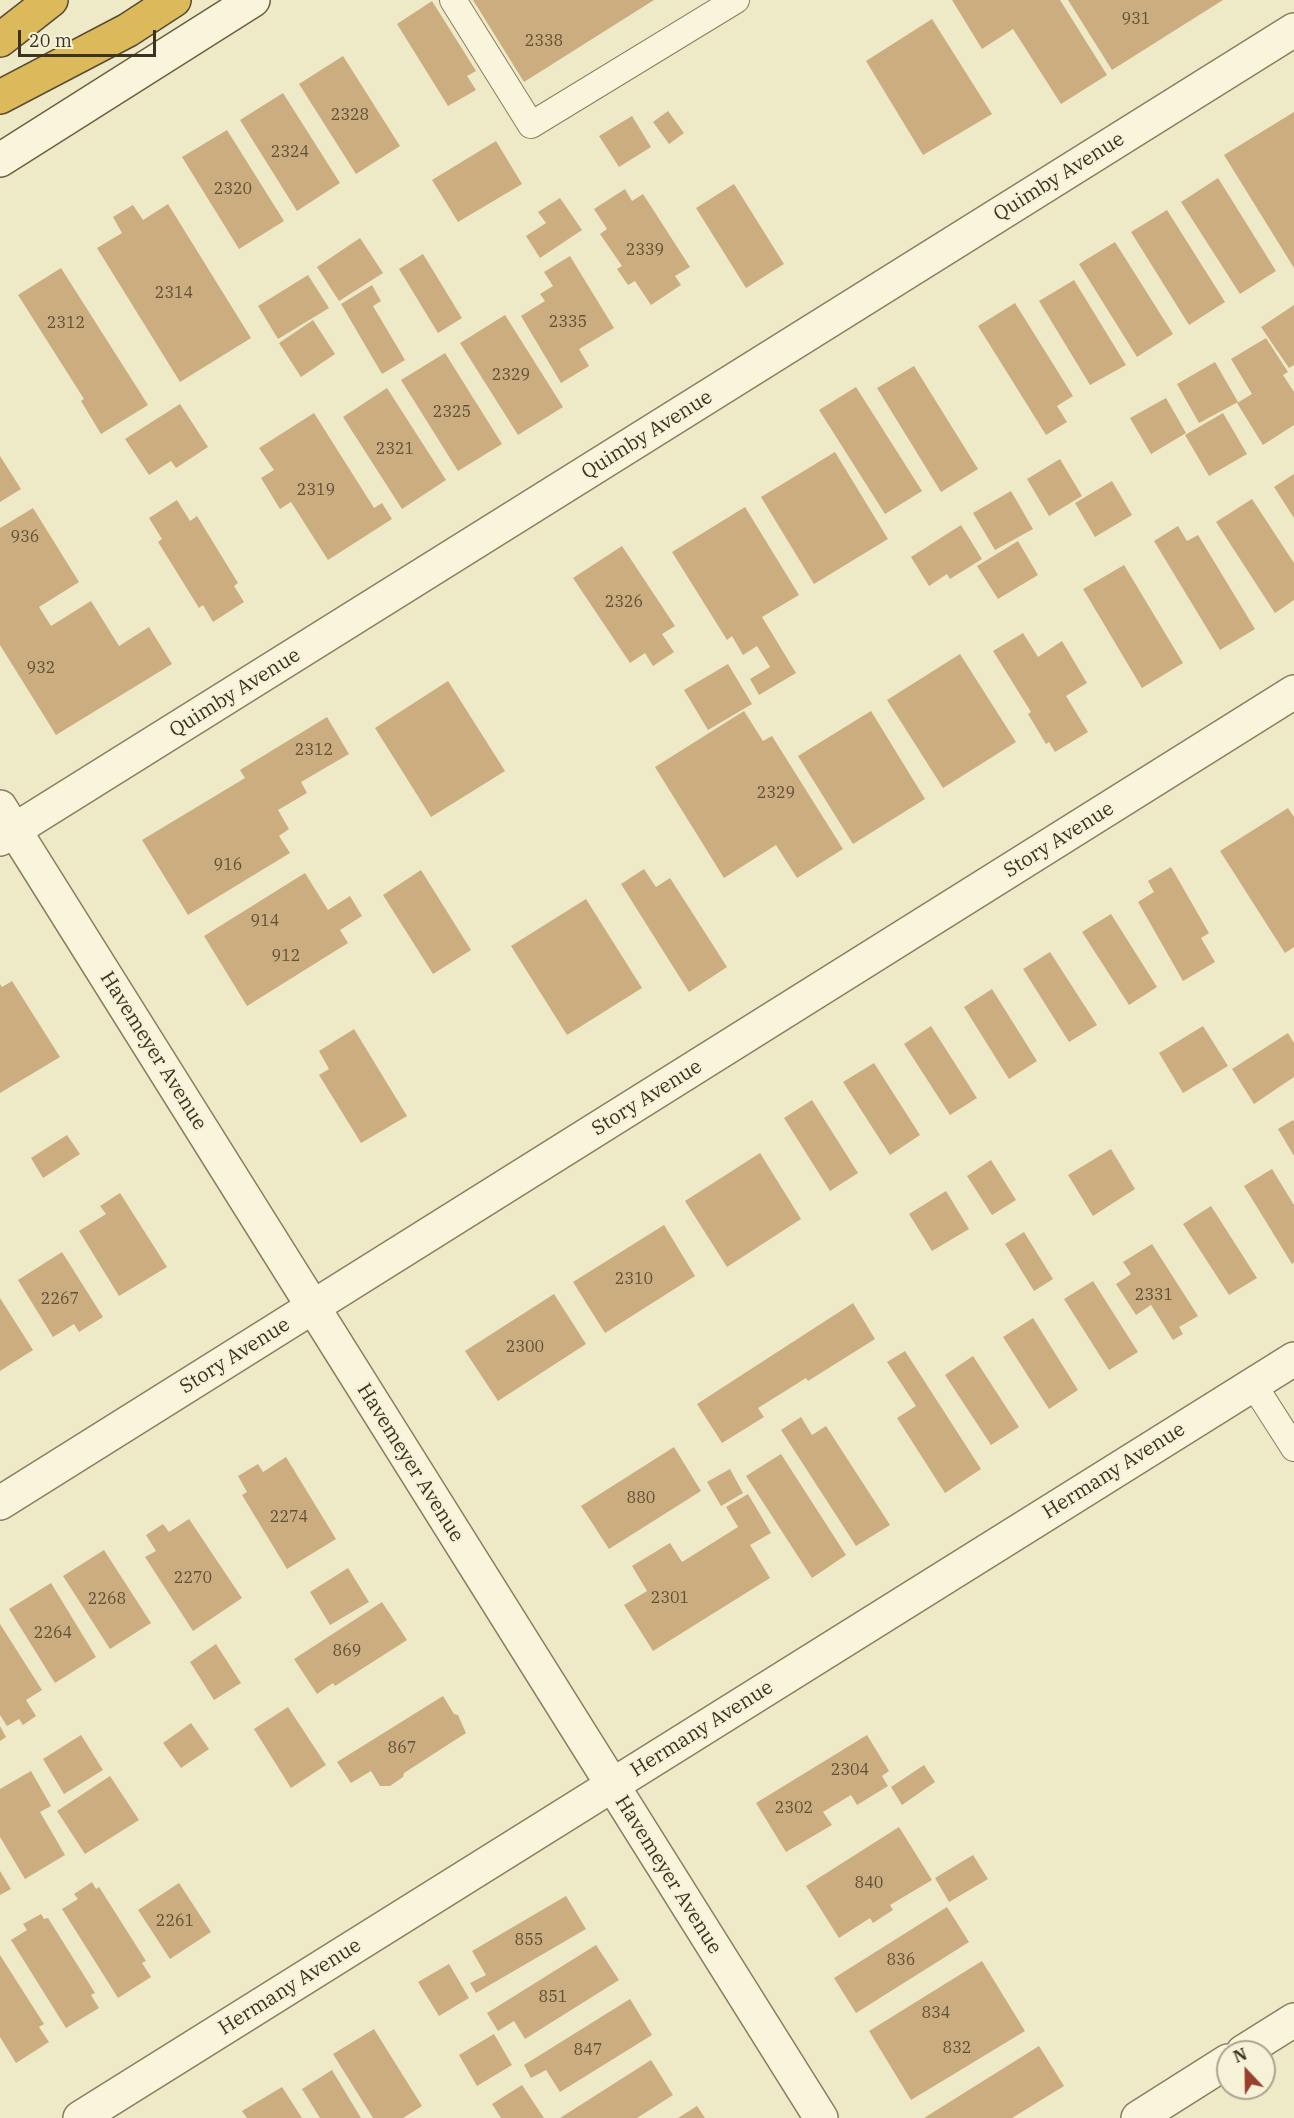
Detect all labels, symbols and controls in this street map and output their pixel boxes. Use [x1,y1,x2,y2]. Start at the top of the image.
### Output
house number: 931 [1122,9,1150,29]
scale bar [21,18,159,56]
text: 20 m [29,29,72,52]
house number: 2338 [525,31,563,51]
house number: 2328 [331,105,369,125]
street label: Quimby Avenue [989,127,1129,227]
house number: 2324 [271,142,309,162]
house number: 2320 [214,179,252,199]
house number: 2339 [626,240,664,260]
house number: 2314 [155,283,193,303]
house number: 2335 [549,312,587,332]
house number: 2312 [47,313,85,333]
house number: 2329 [492,365,530,385]
street label: Quimby Avenue [577,385,717,485]
house number: 2325 [433,402,471,422]
house number: 2321 [376,439,414,459]
house number: 2319 [297,480,335,500]
house number: 936 [11,527,39,547]
house number: 2326 [605,592,643,612]
street label: Quimby Avenue [165,643,305,743]
house number: 932 [27,658,55,678]
house number: 2312 [295,740,333,760]
house number: 2329 [757,783,795,803]
street label: Story Avenue [1000,797,1118,883]
house number: 916 [214,855,242,875]
house number: 914 [251,911,279,931]
house number: 912 [272,946,300,966]
street label: Havemeyer Avenue [95,967,211,1135]
street label: Story Avenue [588,1055,706,1141]
house number: 2310 [615,1269,653,1289]
house number: 2331 [1135,1285,1173,1305]
house number: 2267 [41,1289,79,1309]
street label: Story Avenue [176,1313,294,1399]
house number: 2300 [506,1337,544,1357]
street label: Havemeyer Avenue [352,1379,468,1547]
street label: Hermany Avenue [1038,1418,1190,1524]
house number: 880 [627,1488,655,1508]
house number: 2274 [270,1507,308,1527]
house number: 2270 [174,1568,212,1588]
house number: 2301 [651,1588,689,1608]
house number: 2268 [88,1589,126,1609]
house number: 2264 [34,1623,72,1643]
house number: 869 [333,1641,361,1661]
street label: Hermany Avenue [626,1676,778,1782]
house number: 867 [388,1738,416,1758]
house number: 2304 [831,1760,869,1780]
street label: Havemeyer Avenue [610,1791,726,1959]
house number: 2302 [775,1798,813,1818]
house number: 840 [855,1873,883,1893]
house number: 2261 [156,1911,194,1931]
house number: 855 [515,1930,543,1950]
street label: Hermany Avenue [214,1934,366,2040]
house number: 836 [887,1950,915,1970]
house number: 851 [539,1987,567,2007]
house number: 834 [922,2003,950,2023]
house number: 832 [943,2038,971,2058]
house number: 847 [574,2040,602,2060]
north arrow [1216,2040,1276,2100]
text: N [1230,2044,1250,2067]

